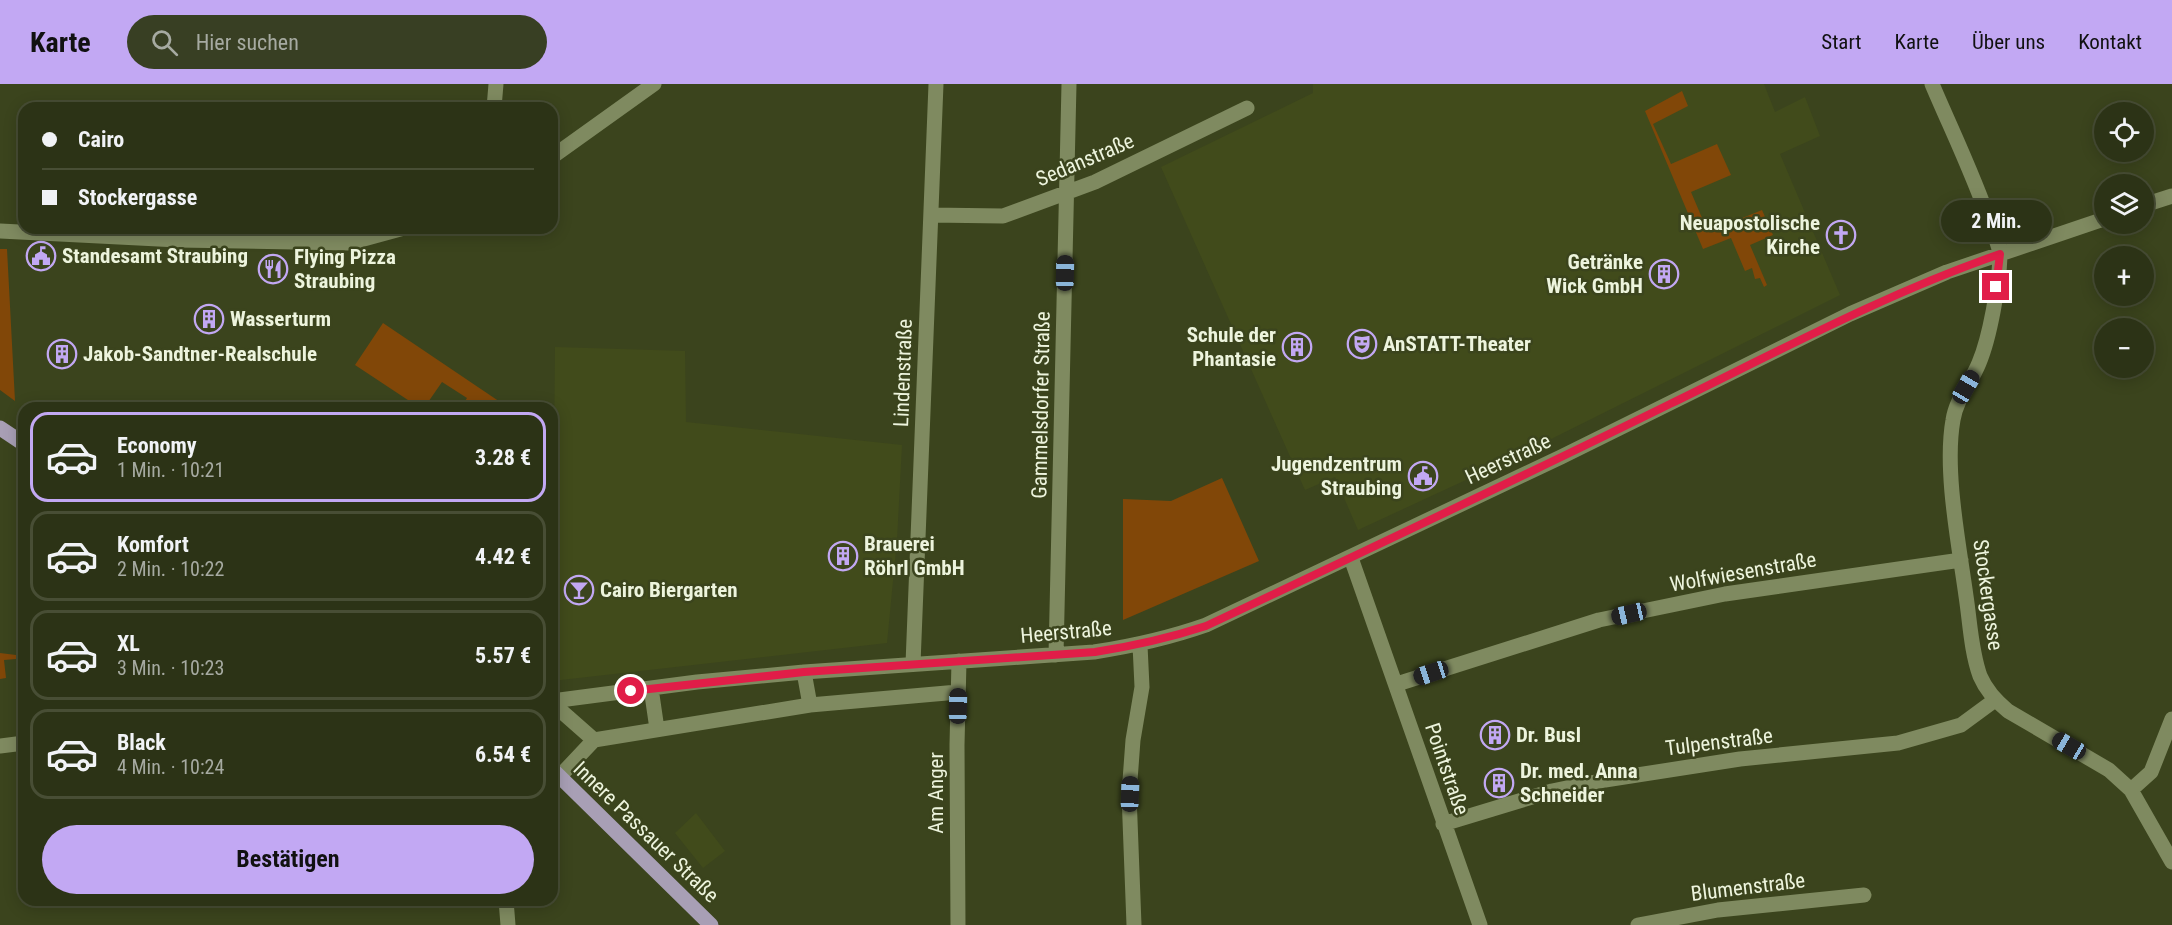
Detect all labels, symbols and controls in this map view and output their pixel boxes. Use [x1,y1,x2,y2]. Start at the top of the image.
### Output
search box [127,15,547,69]
text: Karte [30,26,91,59]
icon: search [148,26,181,59]
text: Hier suchen [196,30,299,55]
text: Start [1821,30,1862,54]
text: Karte [1895,30,1939,54]
text: Über uns [1972,30,2045,54]
text: Kontakt [2078,30,2142,54]
map controls [2094,102,2154,378]
button: locate [2094,102,2154,162]
text: Cairo [78,127,124,152]
street label: Sedanstraße [1032,129,1138,191]
button: layers [2094,174,2154,234]
text: Stockergasse [78,185,197,210]
callout: 2 Min. [1940,200,2052,242]
text: 2 Min. [1971,209,2022,233]
place label: Neuapostolische Kirche [1680,211,1820,259]
church icon: Neuapostolische Kirche [1825,219,1857,251]
public building icon: Standesamt Straubing [25,240,57,272]
place label: Standesamt Straubing [62,244,248,268]
place label: Flying Pizza Straubing [294,245,396,293]
button: + [2094,246,2154,306]
place label: Getränke Wick GmbH [1546,250,1643,298]
restaurant icon: Flying Pizza Straubing [257,253,289,285]
car [1056,255,1074,291]
building icon: Getränke Wick GmbH [1648,258,1680,290]
route end [1982,273,2009,300]
building icon: Wasserturm [193,303,225,335]
place label: Wasserturm [230,307,331,331]
street label: Gammelsdorfer Straße [1027,311,1055,499]
street label: Lindenstraße [889,318,917,427]
button: − [2094,318,2154,378]
place label: Schule der Phantasie [1187,323,1276,371]
theatre icon: AnSTATT-Theater [1346,328,1378,360]
building icon: Schule der Phantasie [1281,331,1313,363]
place label: AnSTATT-Theater [1383,332,1531,356]
building icon: Jakob-Sandtner-Realschule [46,338,78,370]
place label: Jakob-Sandtner-Realschule [83,342,317,366]
car [1949,367,1983,407]
street label: Heerstraße [1461,429,1555,489]
icon: car [45,430,99,484]
text: Economy [117,433,197,458]
text: 3.28 € [475,445,531,470]
place label: Jugendzentrum Straubing [1271,452,1402,500]
text: 1 Min. · 10:21 [117,458,224,482]
public building icon: Jugendzentrum Straubing [1407,460,1439,492]
icon: car [45,529,99,583]
text: Komfort [117,532,189,557]
place label: Brauerei Röhrl GmbH [864,532,965,580]
street label: Stockergasse [1968,538,2008,652]
building icon: Brauerei Röhrl GmbH [827,540,859,572]
text: 4.42 € [475,544,531,569]
street label: Wolfwiesenstraße [1668,547,1818,597]
text: 2 Min. · 10:22 [117,557,224,581]
bar icon: Cairo Biergarten [563,574,595,606]
place label: Cairo Biergarten [600,578,738,602]
car [1609,601,1649,627]
street label: Heerstraße [1019,616,1113,648]
icon: car [45,628,99,682]
text: XL [117,631,140,656]
text: 5.57 € [475,643,531,668]
text: 3 Min. · 10:23 [117,656,224,680]
car [1411,659,1451,687]
route start [617,677,644,704]
car [949,688,967,724]
building icon: Dr. Busl [1479,719,1511,751]
street label: Pointstraße [1420,720,1474,818]
place label: Dr. Busl [1516,723,1581,747]
street label: Tulpenstraße [1664,723,1774,760]
icon: car [45,727,99,781]
car [2049,729,2089,763]
text: Black [117,730,166,755]
text: 6.54 € [475,742,531,767]
street label: Am Anger [924,752,948,834]
text: 4 Min. · 10:24 [117,755,224,779]
street label: Innere Passauer Straße [569,757,724,908]
place label: Dr. med. Anna Schneider [1520,759,1638,807]
building icon: Dr. med. Anna Schneider [1483,767,1515,799]
car [1120,776,1140,812]
button: Bestätigen [42,825,534,894]
street label: Blumenstraße [1690,868,1807,906]

